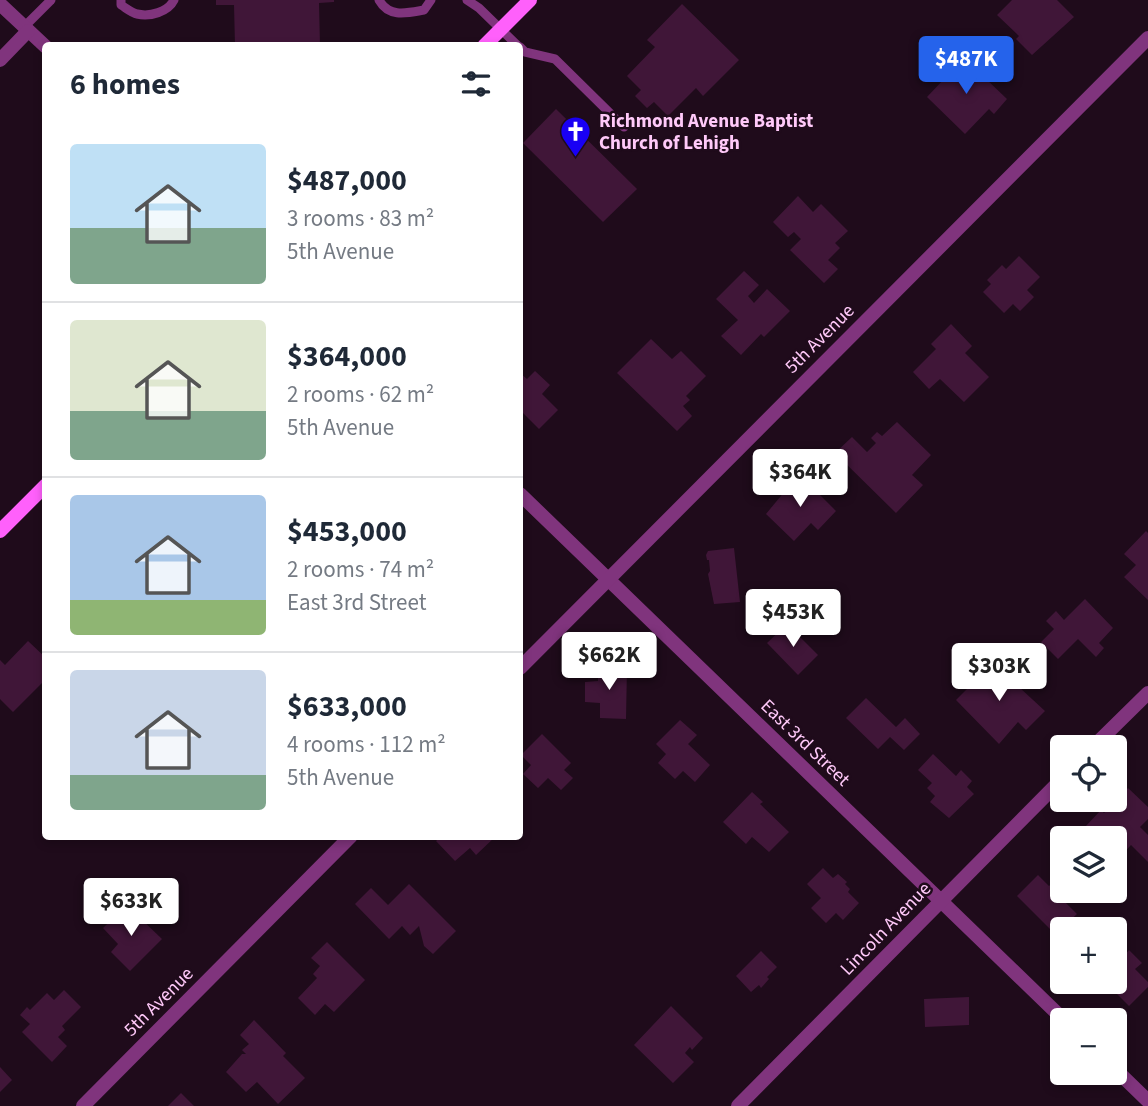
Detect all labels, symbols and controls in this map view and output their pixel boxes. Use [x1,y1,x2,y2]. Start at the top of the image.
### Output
pin: $487K [917,36,1015,96]
text: $487K [935,42,997,75]
text: 6 homes [70,63,180,106]
icon: filters [457,65,495,103]
place label: Richmond Avenue Baptist Church of Lehigh [599,108,813,157]
church icon: Richmond Avenue Baptist Church of Lehigh [559,115,593,159]
text: $487,000 [287,159,407,202]
icon: home [126,172,210,256]
text: 3 rooms · 83 m² [287,202,434,235]
text: 5th Avenue [287,235,394,268]
street label: 5th Avenue [779,298,861,380]
text: $364,000 [287,335,407,378]
icon: home [126,348,210,432]
text: 2 rooms · 62 m² [287,378,434,411]
text: 5th Avenue [287,411,394,444]
pin: $364K [751,449,849,509]
text: $364K [769,455,831,488]
text: $453,000 [287,510,407,553]
icon: home [126,523,210,607]
text: 2 rooms · 74 m² [287,553,434,586]
text: East 3rd Street [287,586,426,619]
pin: $453K [744,590,842,649]
text: $453K [762,595,824,628]
pin: $662K [560,632,658,692]
text: $662K [578,638,640,671]
pin: $303K [950,644,1048,703]
text: $303K [968,649,1030,682]
text: $633,000 [287,685,407,728]
street label: East 3rd Street [754,693,856,793]
icon: home [126,698,210,782]
text: 4 rooms · 112 m² [287,728,446,761]
map controls [1050,735,1127,1085]
button: locate [1050,735,1127,812]
text: 5th Avenue [287,761,394,794]
button: layers [1050,826,1127,903]
street label: Lincoln Avenue [834,876,938,982]
pin: $633K [82,878,180,938]
text: $633K [100,884,162,917]
button: + [1050,917,1127,994]
street label: 5th Avenue [118,961,200,1043]
button: − [1050,1008,1127,1085]

